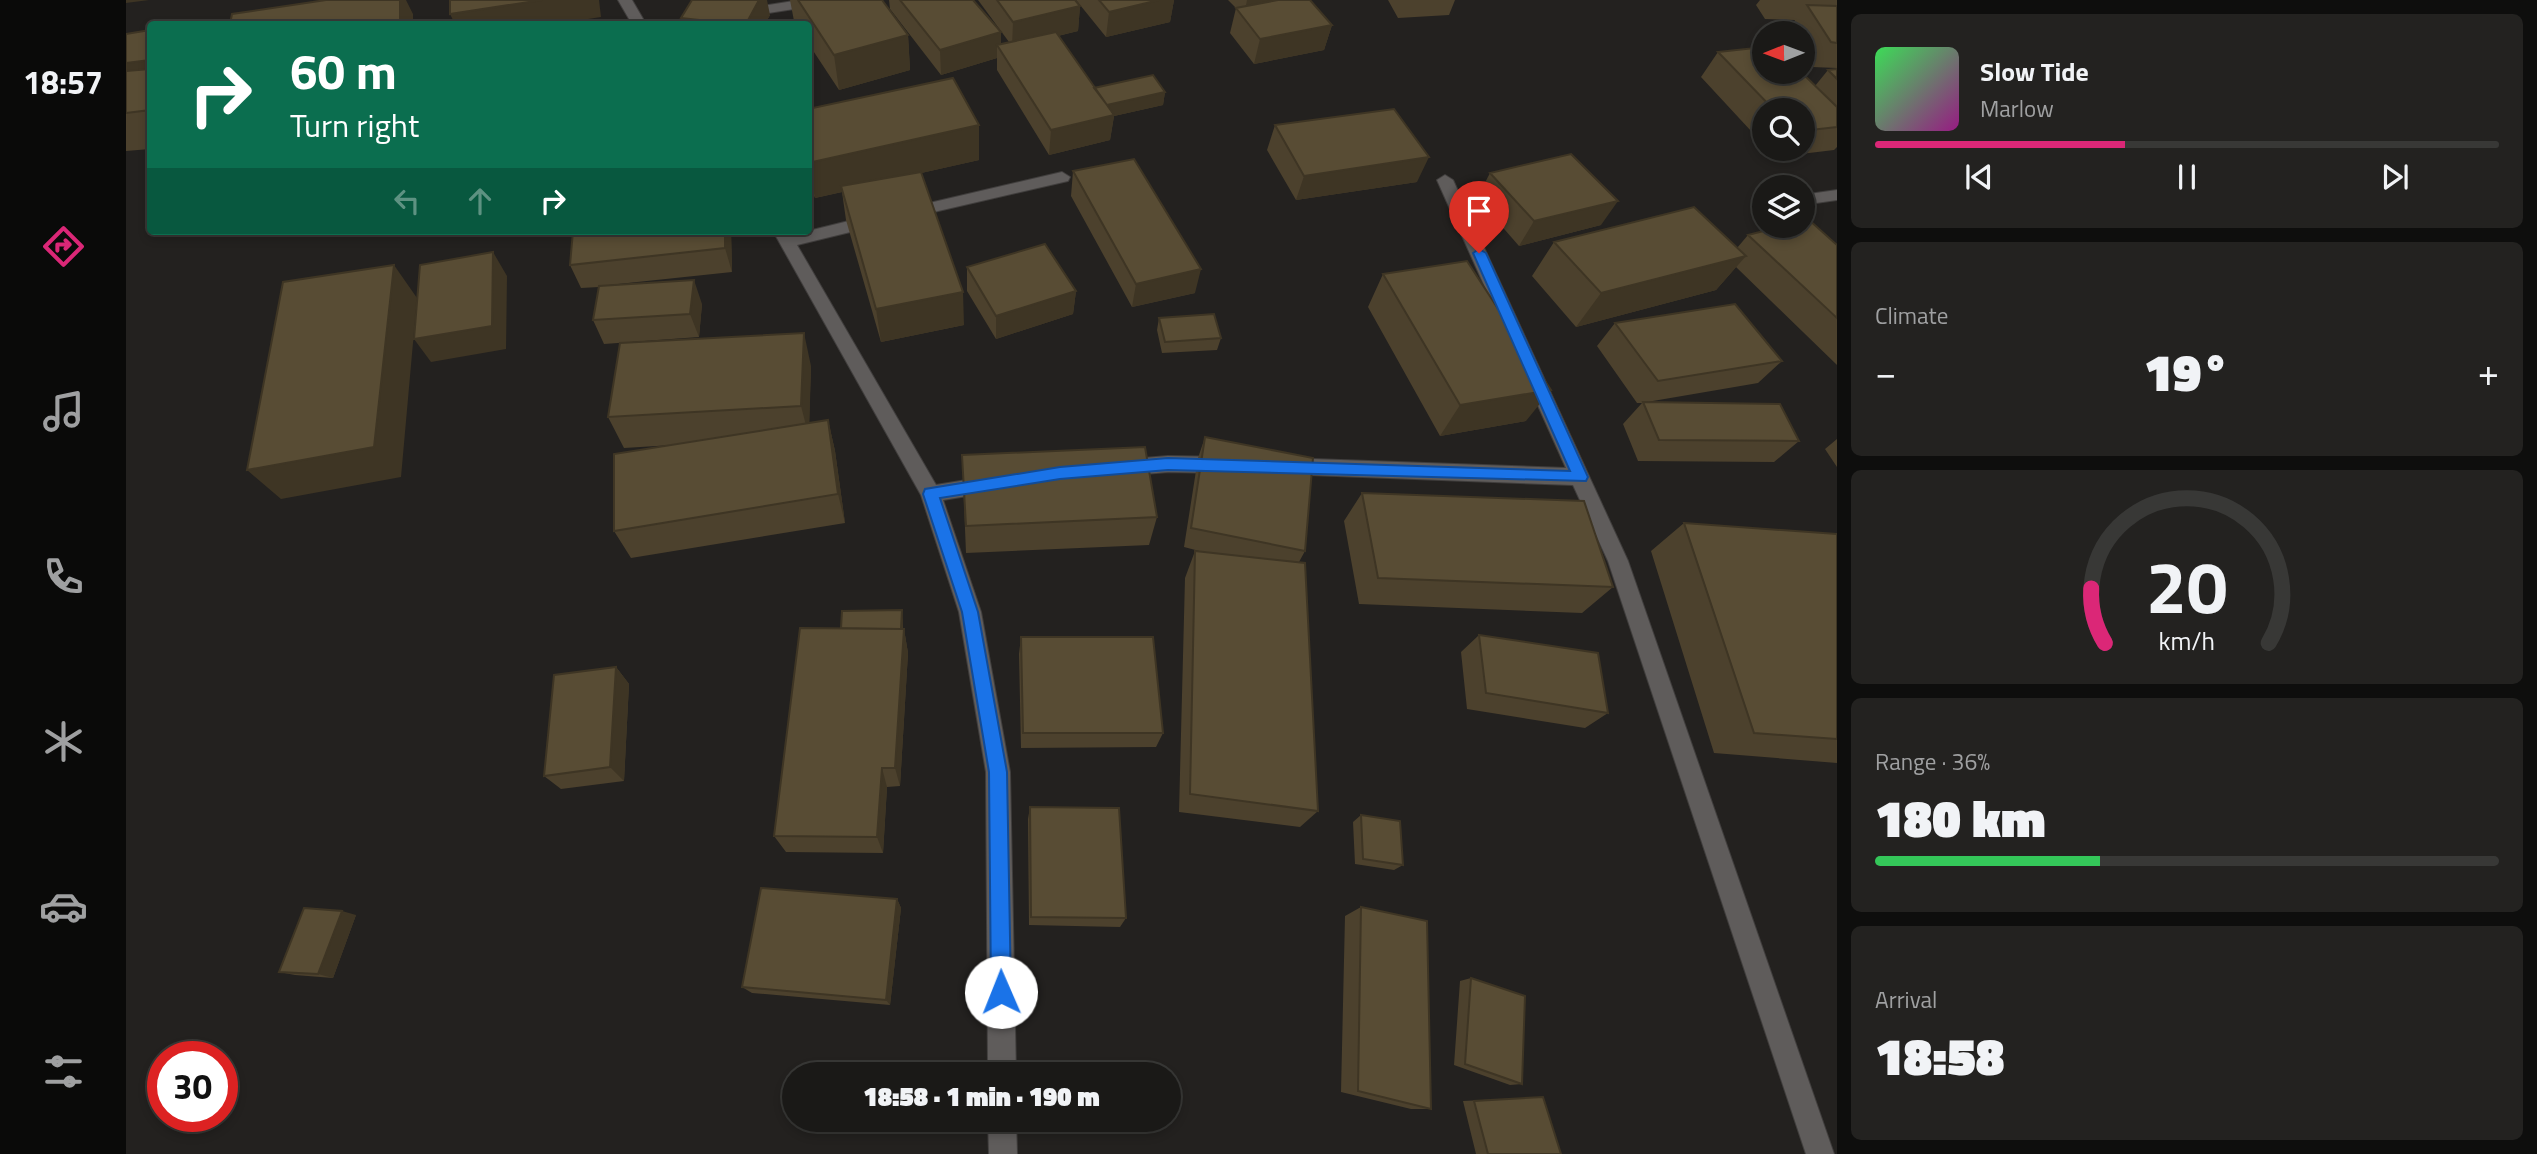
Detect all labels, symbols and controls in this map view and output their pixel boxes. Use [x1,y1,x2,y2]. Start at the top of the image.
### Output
north arrow [1752,21,1815,84]
map controls [1752,21,1815,238]
text: 60 m [290,33,397,108]
icon: right [175,49,266,140]
text: Slow Tide [1980,52,2089,91]
text: 18:57 [23,58,103,106]
text: Marlow [1980,91,2054,126]
button: search [1752,98,1815,161]
text: Turn right [290,101,419,149]
icon: previous [1960,158,1998,196]
icon: pause [2168,158,2206,196]
icon: next [2376,158,2414,196]
button: layers [1752,175,1815,238]
pin [1449,181,1509,253]
icon: left [388,182,426,220]
icon: ahead [461,182,499,220]
icon: right [534,182,572,220]
icon: arrive [1460,192,1498,230]
icon: directions [39,222,88,271]
text: Climate [1875,298,1948,333]
text: 19° [2144,332,2230,411]
text: − [1875,343,1896,401]
text: + [2478,343,2499,401]
icon: music [39,387,88,436]
text: 20 [2146,531,2228,641]
icon: phone [39,552,88,601]
text: km/h [2159,622,2215,660]
icon: climate [39,717,88,766]
text: Range · 36% [1875,744,1990,779]
text: 180 km [1875,778,2046,857]
icon: car [39,882,88,931]
position arrow [964,955,1038,1029]
text: Arrival [1875,982,1937,1017]
text: 18:58 [1875,1016,2004,1095]
speed limit sign: 30 [147,1041,238,1132]
icon: filters [39,1047,88,1096]
text: 18:58 · 1 min · 190 m [863,1077,1100,1116]

